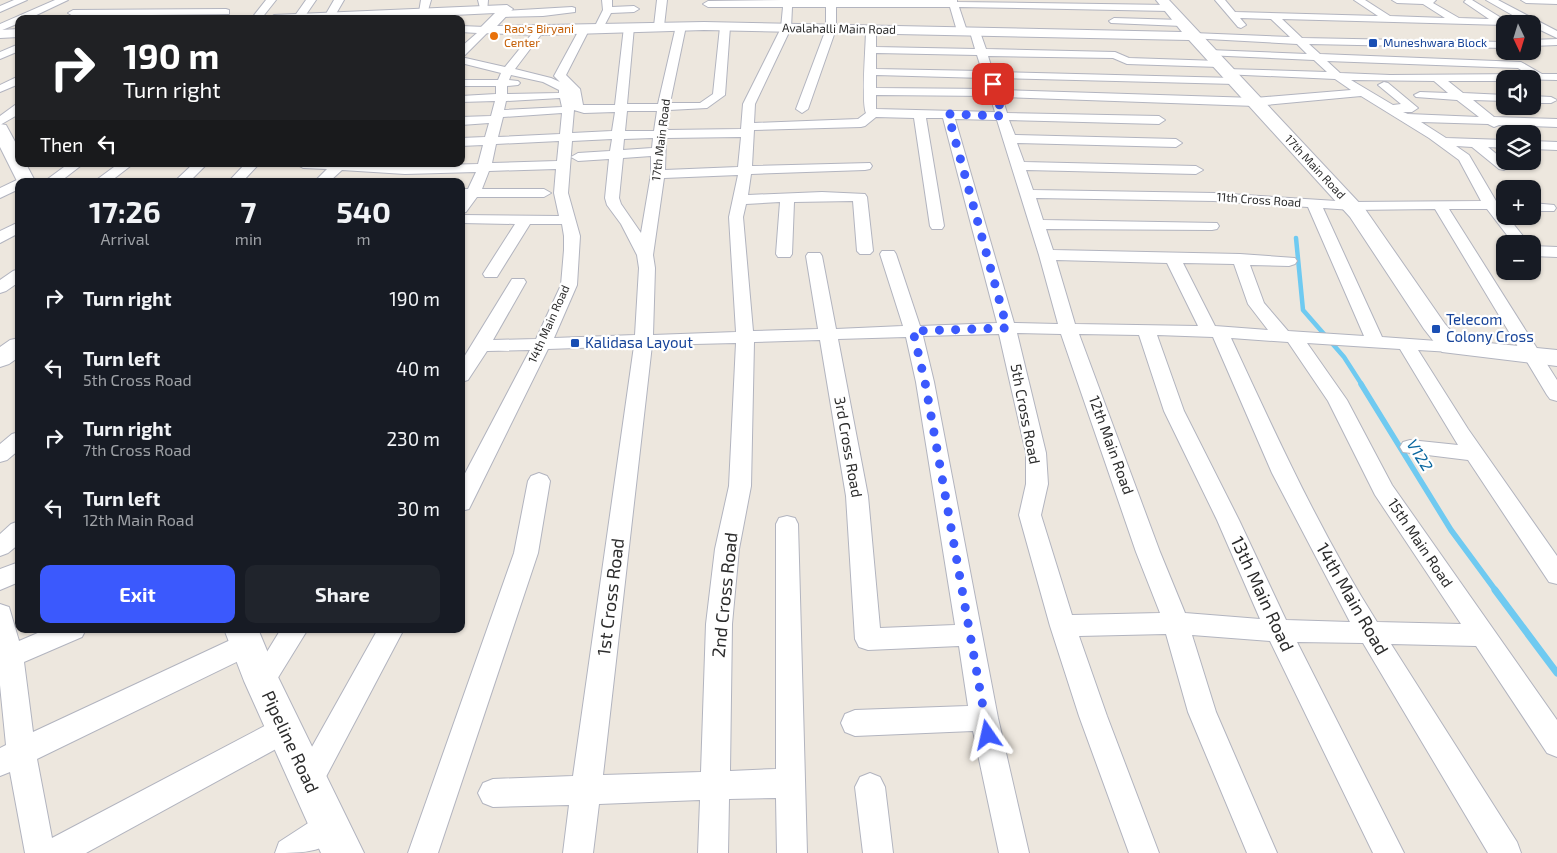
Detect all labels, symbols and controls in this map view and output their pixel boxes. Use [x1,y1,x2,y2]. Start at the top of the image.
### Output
north arrow [1496,15,1541,60]
map controls [1496,15,1541,280]
street label: Avalahalli Main Road [782,20,896,36]
place label: Rao's Biryani Center [504,21,574,49]
marker: Rao's Biryani Center [488,30,500,42]
text: 190 m [123,34,219,76]
icon: right [40,35,105,100]
place label: Muneshwara Block [1383,35,1487,49]
marker: Muneshwara Block [1367,37,1379,49]
pin [972,63,1014,105]
icon: arrive [979,70,1007,98]
button: sound [1496,70,1541,115]
text: Turn right [123,76,221,102]
street label: 17th Main Road [648,98,672,182]
button: layers [1496,125,1541,170]
icon: left [93,130,121,158]
street label: 17th Main Road [1282,131,1349,201]
text: Then [40,133,83,156]
button: + [1496,180,1541,225]
street label: 11th Cross Road [1216,189,1302,209]
text: 17:26 [89,193,161,229]
text: 7 [241,193,256,229]
text: 540 [336,193,391,229]
text: Arrival [101,229,149,248]
text: min [235,229,262,248]
text: m [357,229,371,248]
button: − [1496,235,1541,280]
street label: 14th Main Road [525,282,572,365]
icon: right [40,284,68,312]
text: Turn right [83,287,171,310]
text: 190 m [389,287,440,310]
place label: Telecom Colony Cross [1446,310,1534,345]
marker: Telecom Colony Cross [1430,323,1442,335]
place label: Kalidasa Layout [585,333,693,351]
marker: Kalidasa Layout [569,337,581,349]
text: Turn left [83,347,160,370]
icon: left [40,354,68,382]
text: 40 m [396,357,440,380]
street label: 5th Cross Road [1007,362,1045,466]
text: 5th Cross Road [83,370,192,389]
street label: 12th Main Road [1086,393,1138,497]
street label: 3rd Cross Road [831,395,867,499]
text: Turn right [83,417,171,440]
icon: right [40,424,68,452]
text: 230 m [386,427,440,450]
water label: V122 [1403,435,1437,474]
text: 7th Cross Road [83,440,191,459]
text: Turn left [83,487,160,510]
icon: left [40,494,68,522]
street label: 15th Main Road [1384,494,1457,590]
text: 30 m [397,497,440,520]
text: 12th Main Road [83,510,194,529]
street label: 2nd Cross Road [706,531,742,659]
street label: 13th Main Road [1227,532,1299,655]
street label: 1st Cross Road [592,537,628,657]
street label: 14th Main Road [1312,539,1394,658]
button: Exit [40,565,235,623]
button: Share [245,565,440,623]
street label: Pipeline Road [258,687,324,796]
position arrow [961,708,1013,760]

